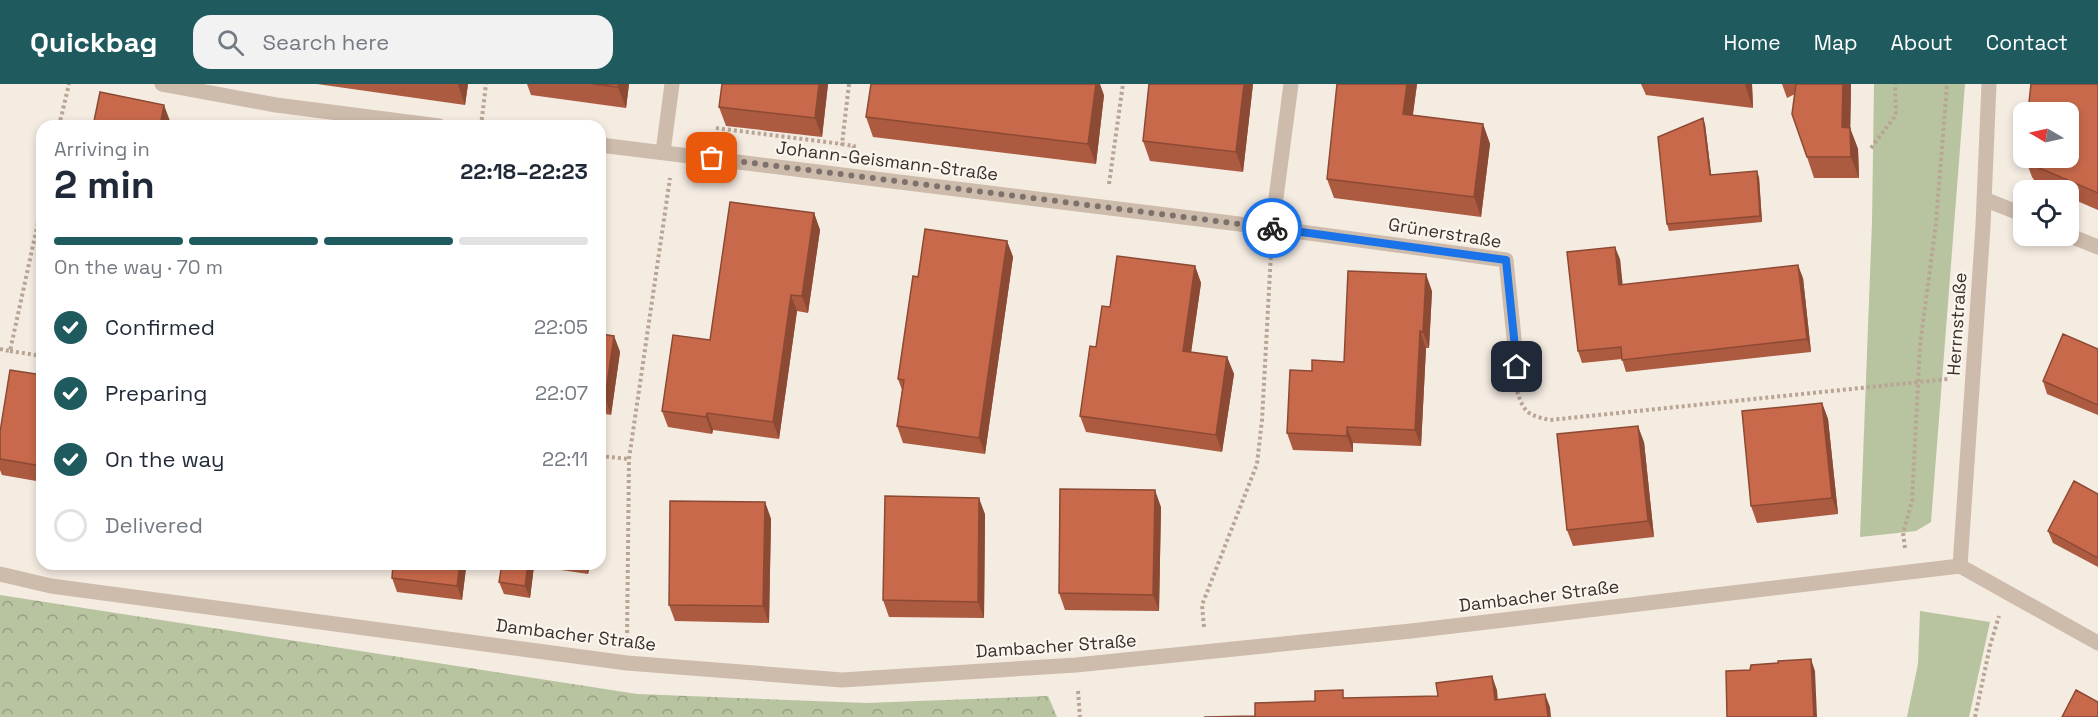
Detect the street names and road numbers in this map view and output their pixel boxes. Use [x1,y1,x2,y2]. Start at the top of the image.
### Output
street label: Johann-Geismann-Straße [775,135,999,186]
street label: Grünerstraße [1387,212,1503,253]
street label: Herrnstraße [1941,272,1972,376]
street label: Dambacher Straße [1457,574,1620,617]
street label: Dambacher Straße [495,613,658,656]
street label: Dambacher Straße [975,628,1137,663]

